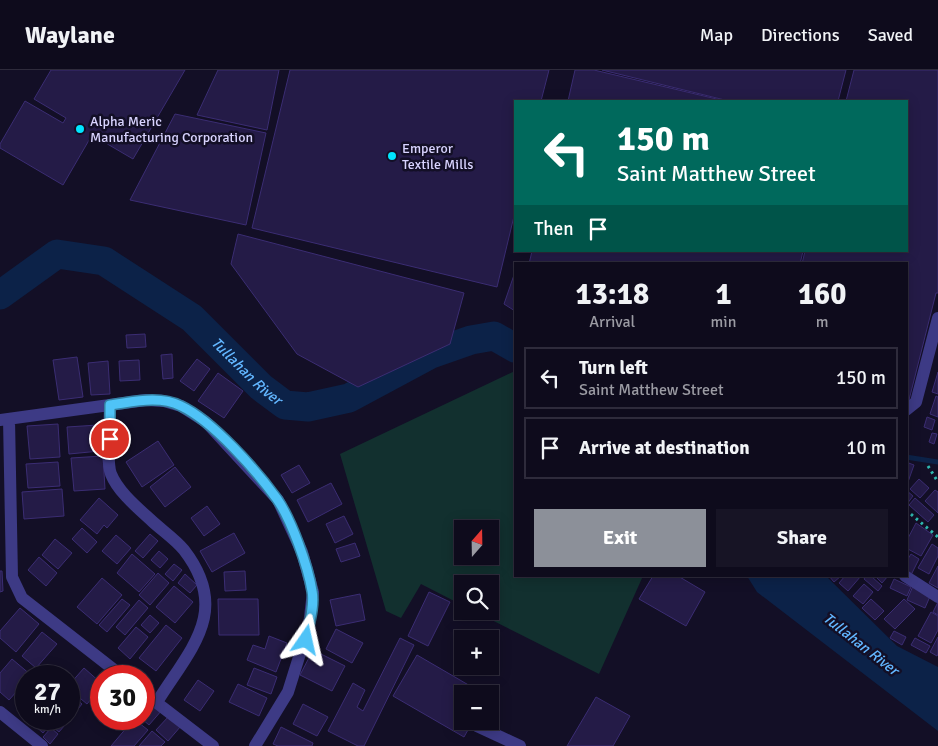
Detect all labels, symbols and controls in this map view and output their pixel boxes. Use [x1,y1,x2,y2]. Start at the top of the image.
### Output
text: Waylane [25,20,115,50]
text: Map [700,24,733,46]
text: Directions [761,24,840,46]
text: Saved [868,24,913,46]
place label: Alpha Meric Manufacturing Corporation [90,113,253,146]
text: 150 m [617,117,710,160]
icon: left [534,120,599,185]
marker: Alpha Meric Manufacturing Corporation [74,123,86,135]
place label: Emperor Textile Mills [402,140,473,173]
marker: Emperor Textile Mills [386,150,398,162]
text: Saint Matthew Street [617,160,816,187]
icon: arrive [584,215,612,243]
text: Then [534,217,574,241]
text: 13:18 [575,276,649,313]
text: 1 [715,276,732,313]
text: 160 [798,276,846,313]
text: Arrival [589,312,635,332]
text: min [711,312,736,332]
text: m [816,312,829,332]
water label: Tullahan River [208,334,288,410]
text: Turn left [579,356,648,380]
icon: left [536,364,564,392]
text: 150 m [836,366,886,390]
text: Saint Matthew Street [579,380,724,400]
pin [89,418,131,460]
icon: arrive [96,425,124,453]
icon: arrive [536,434,564,462]
text: Arrive at destination [579,436,750,460]
text: 10 m [846,436,886,460]
button: Exit [534,509,706,567]
button: Share [716,509,888,567]
north arrow [454,520,499,565]
map controls [454,520,499,730]
button: search [454,575,499,620]
water label: Tullahan River [820,609,904,680]
position arrow [279,613,331,665]
button: + [454,630,499,675]
speed limit sign: 30 [90,665,155,730]
text: 27 [34,676,61,707]
button: − [454,685,499,730]
text: km/h [34,702,61,717]

